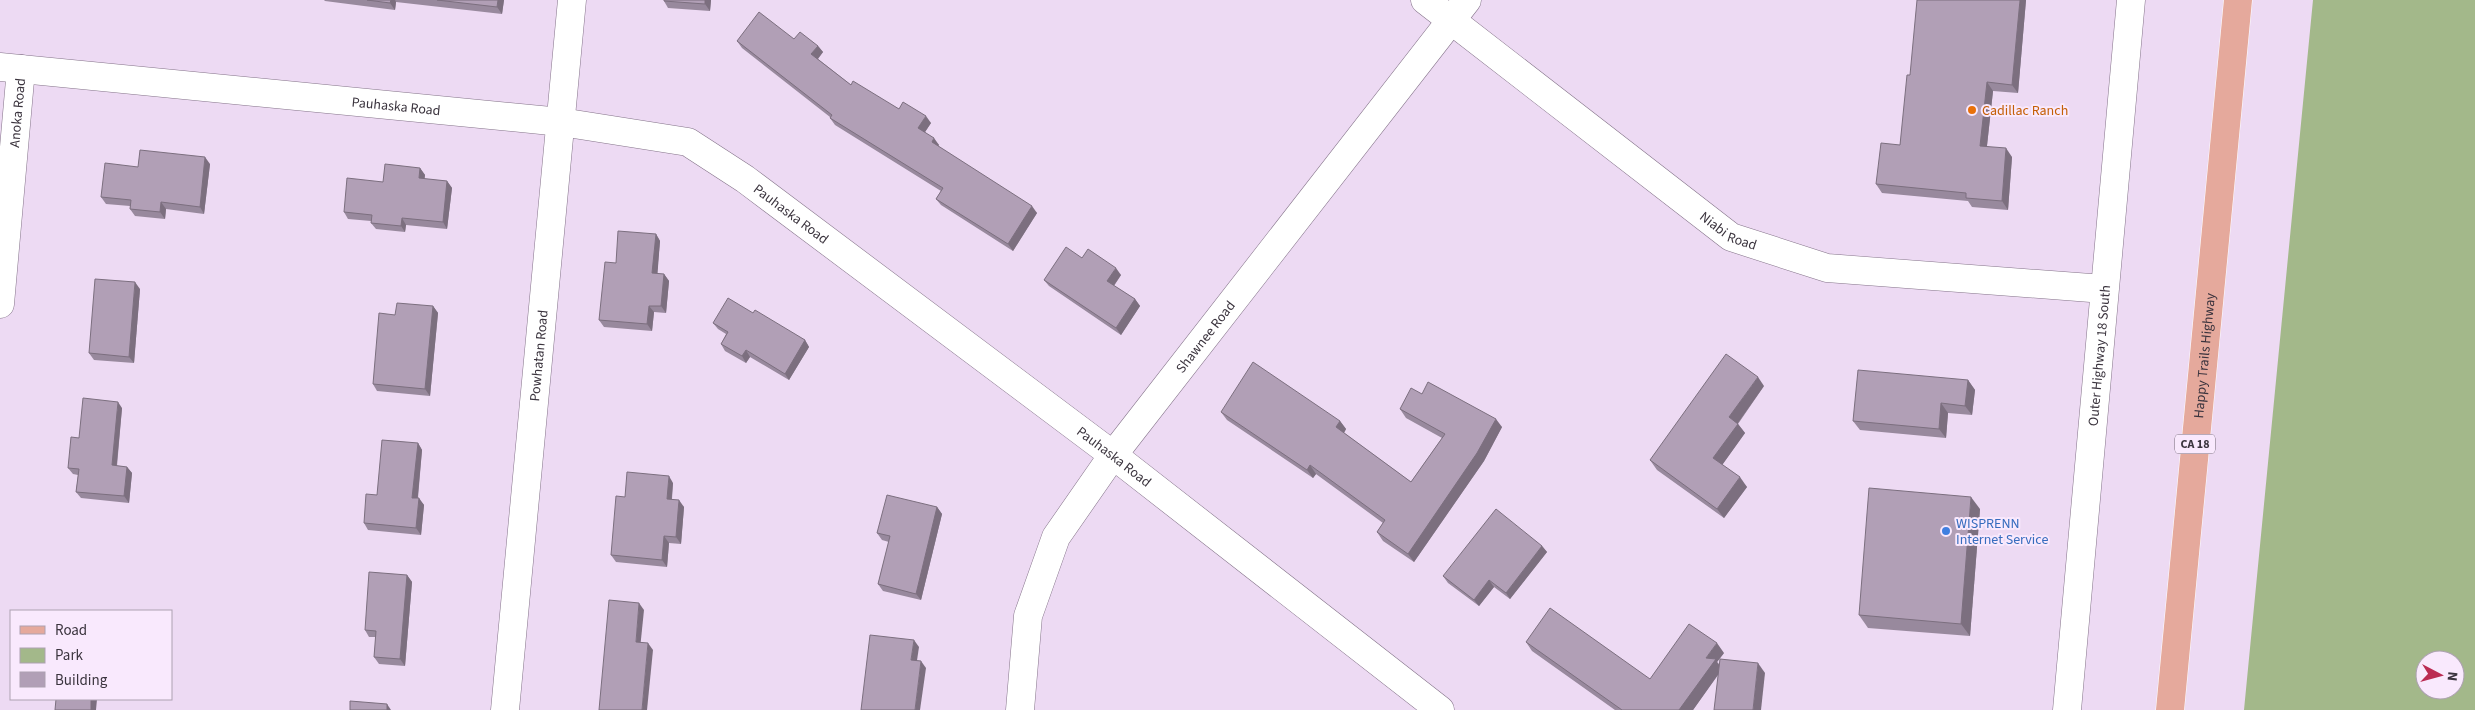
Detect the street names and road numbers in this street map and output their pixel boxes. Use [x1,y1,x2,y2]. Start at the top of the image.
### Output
street label: Anoka Road [5,77,31,148]
street label: Pauhaska Road [351,93,441,121]
street label: Pauhaska Road [749,180,832,249]
street label: Niabi Road [1695,207,1759,256]
street label: Outer Highway 18 South [2084,284,2116,427]
street label: Happy Trails Highway [2189,292,2221,419]
street label: Shawnee Road [1171,297,1240,378]
street label: Powhatan Road [525,309,554,402]
street label: Pauhaska Road [1072,422,1155,492]
road number: CA 18 [2175,434,2215,454]

